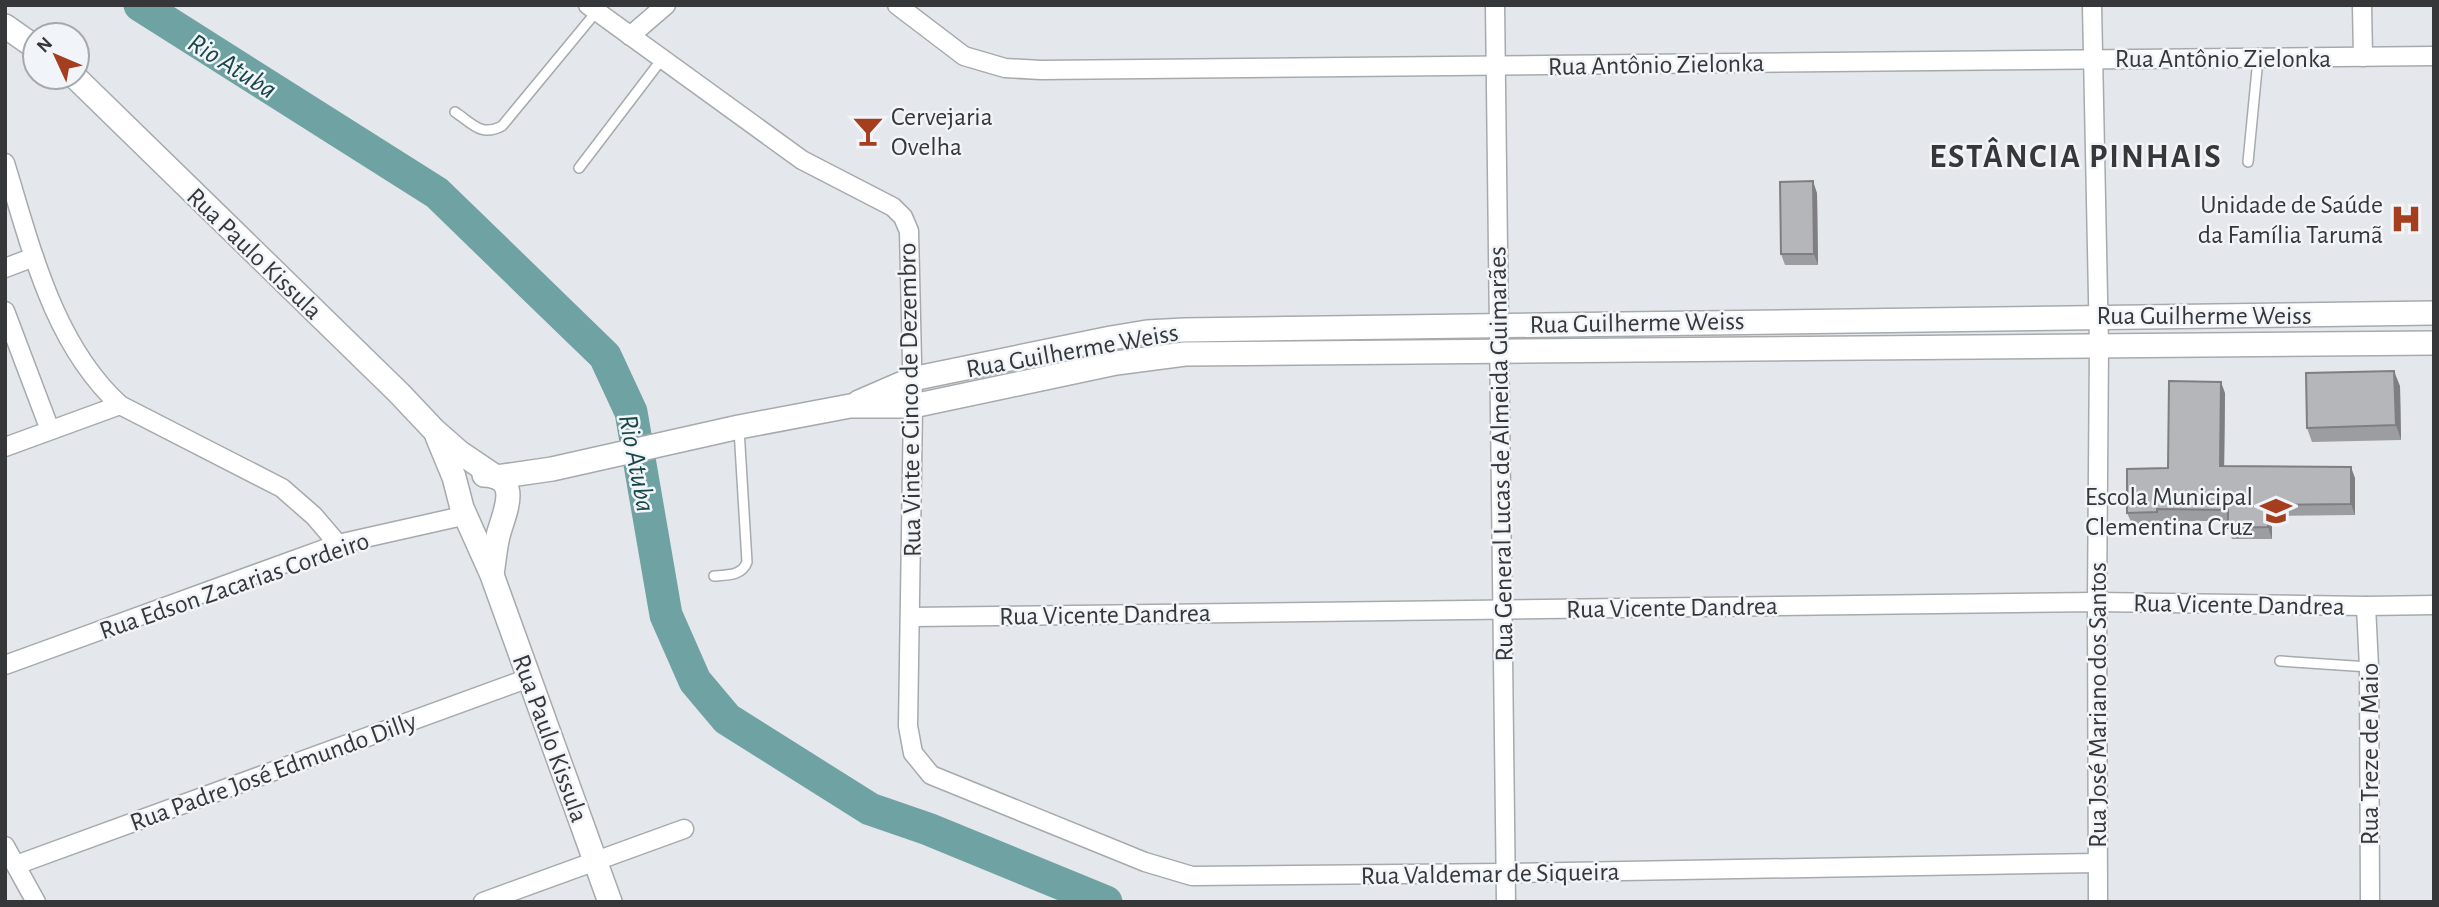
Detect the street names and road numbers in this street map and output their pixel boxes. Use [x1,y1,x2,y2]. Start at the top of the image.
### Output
street label: Rua Antônio Zielonka [2115,46,2331,72]
street label: Rua Antônio Zielonka [1548,50,1765,80]
street label: Rua Paulo Kissula [182,183,327,324]
street label: Rua Vinte e Cinco de Dezembro [894,243,926,557]
street label: Rua General Lucas de Almeida Guimarães [1484,246,1518,662]
street label: Rua Guilherme Weiss [2096,303,2312,329]
street label: Rua Guilherme Weiss [1529,308,1745,338]
street label: Rua Guilherme Weiss [964,320,1180,382]
street label: Rua Edson Zacarias Cordeiro [96,528,372,644]
street label: Rua José Mariano dos Santos [2085,562,2111,848]
street label: Rua Vicente Dandrea [2133,590,2345,620]
street label: Rua Vicente Dandrea [1566,593,1778,623]
street label: Rua Vicente Dandrea [999,600,1211,630]
street label: Rua Paulo Kissula [508,651,592,826]
street label: Rua Treze de Maio [2357,663,2383,845]
street label: Rua Padre José Edmundo Dilly [127,708,420,836]
street label: Rua Valdemar de Siqueira [1360,859,1620,889]

